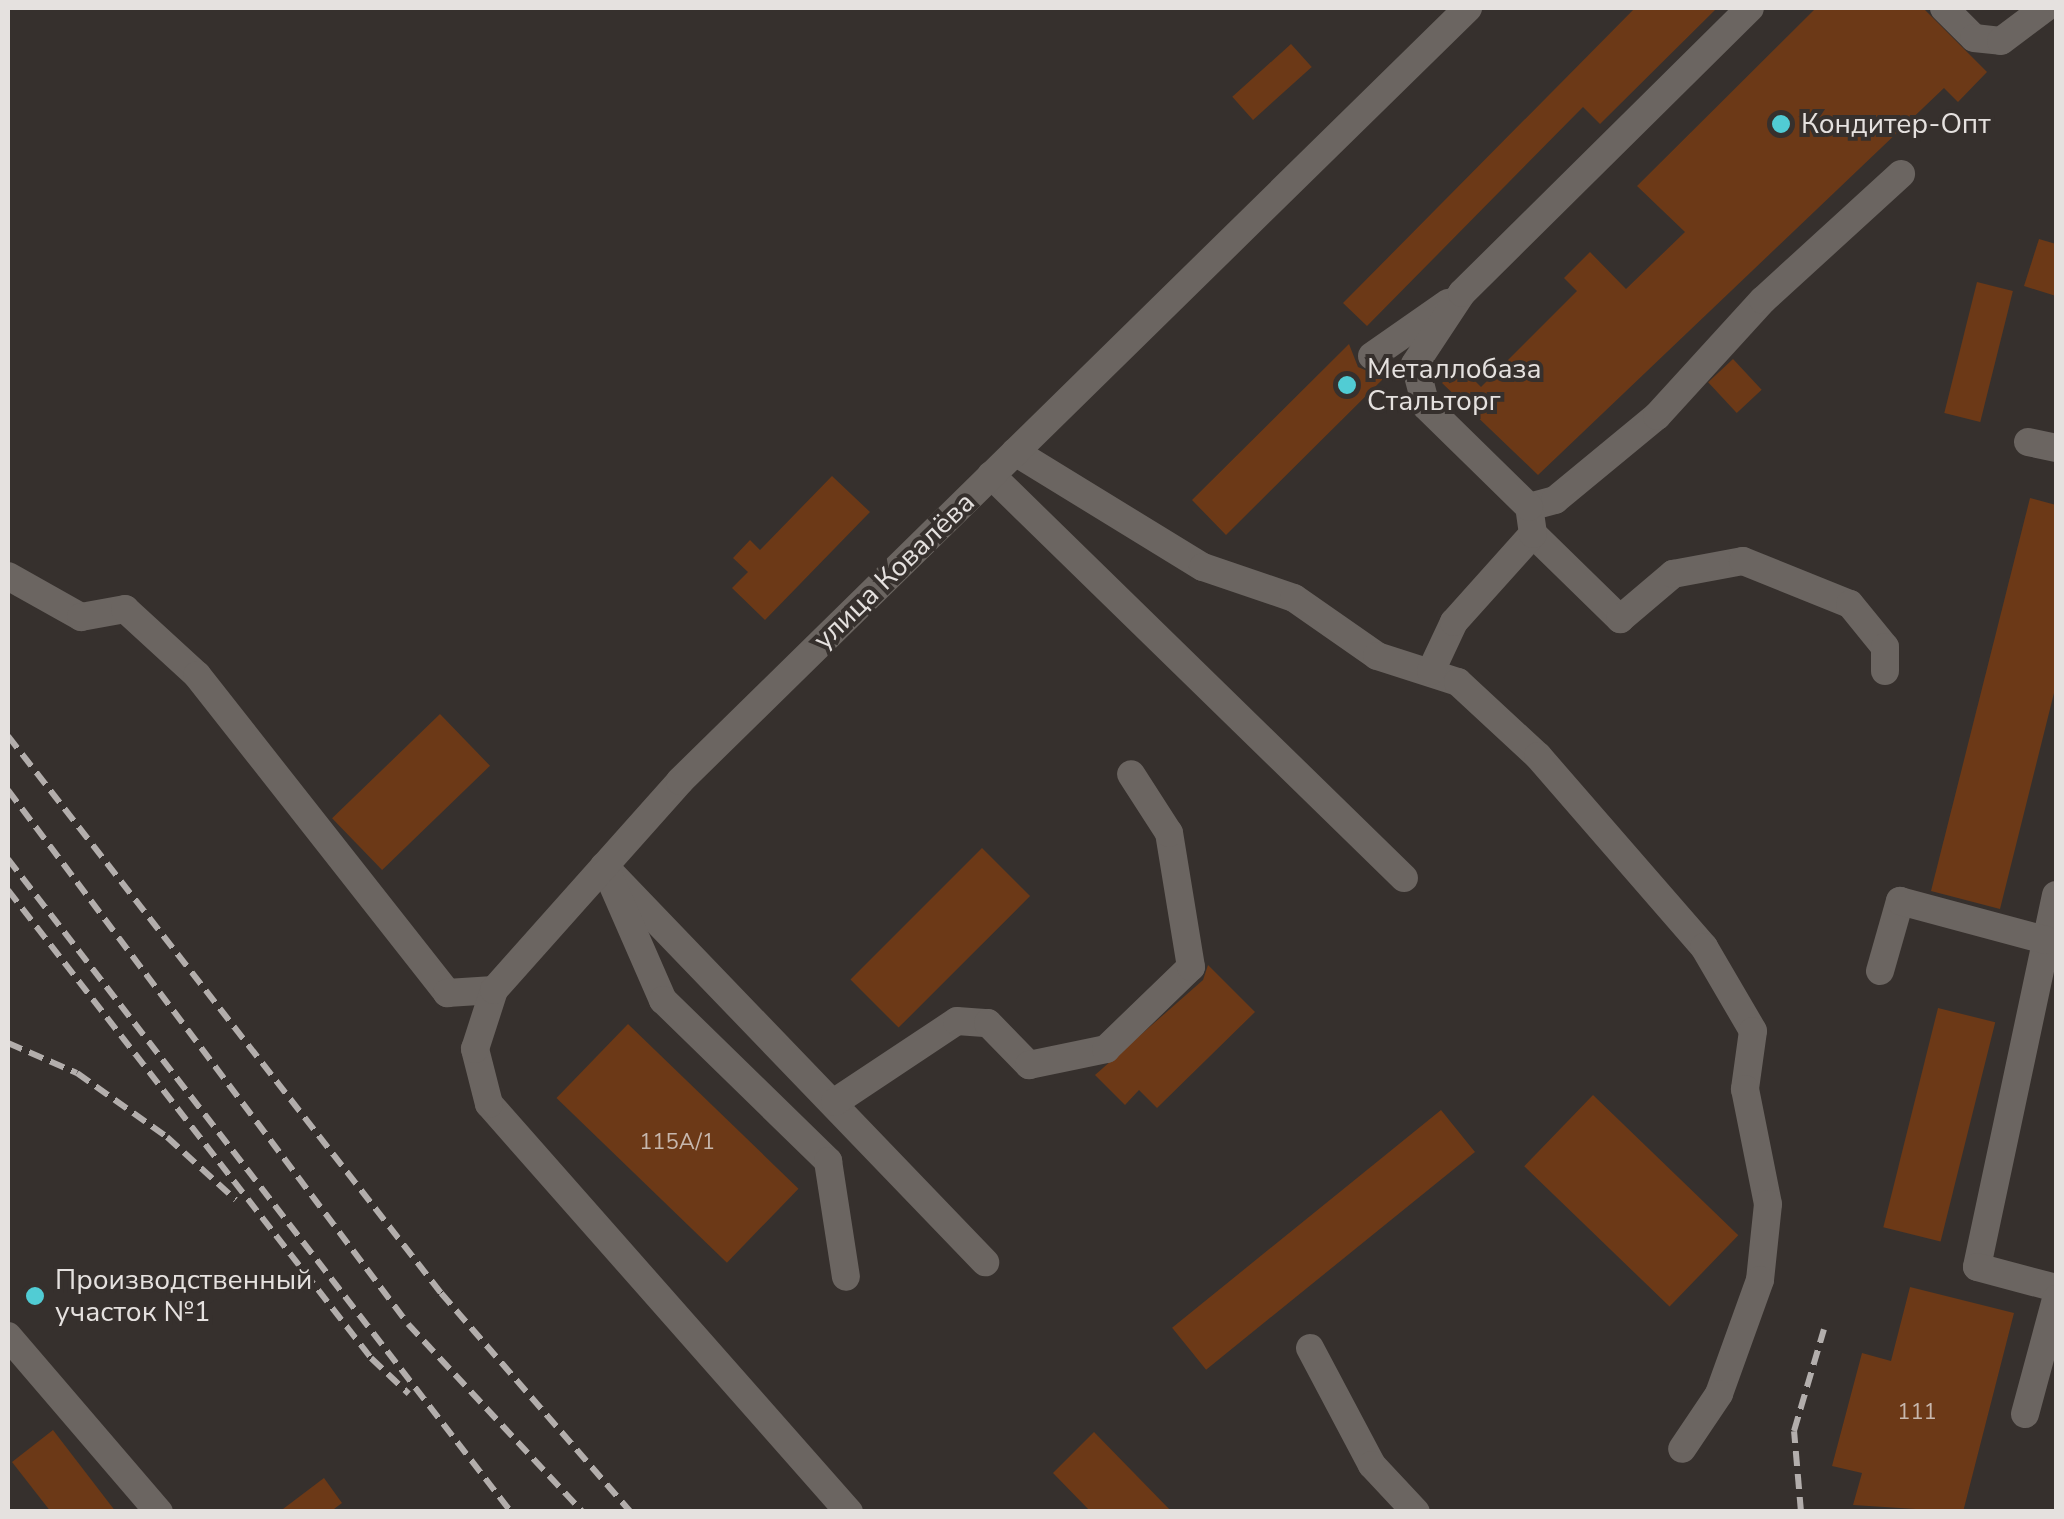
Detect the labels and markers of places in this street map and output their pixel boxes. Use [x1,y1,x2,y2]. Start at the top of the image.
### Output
place label: Кондитер-Опт [1801,107,1991,141]
marker: Кондитер-Опт [1770,113,1792,135]
place label: Металлобаза Стальторг [1367,352,1542,418]
marker: Металлобаза Стальторг [1336,374,1358,396]
place label: Производственный участок №1 [55,1263,312,1329]
marker: Производственный участок №1 [24,1285,46,1307]

